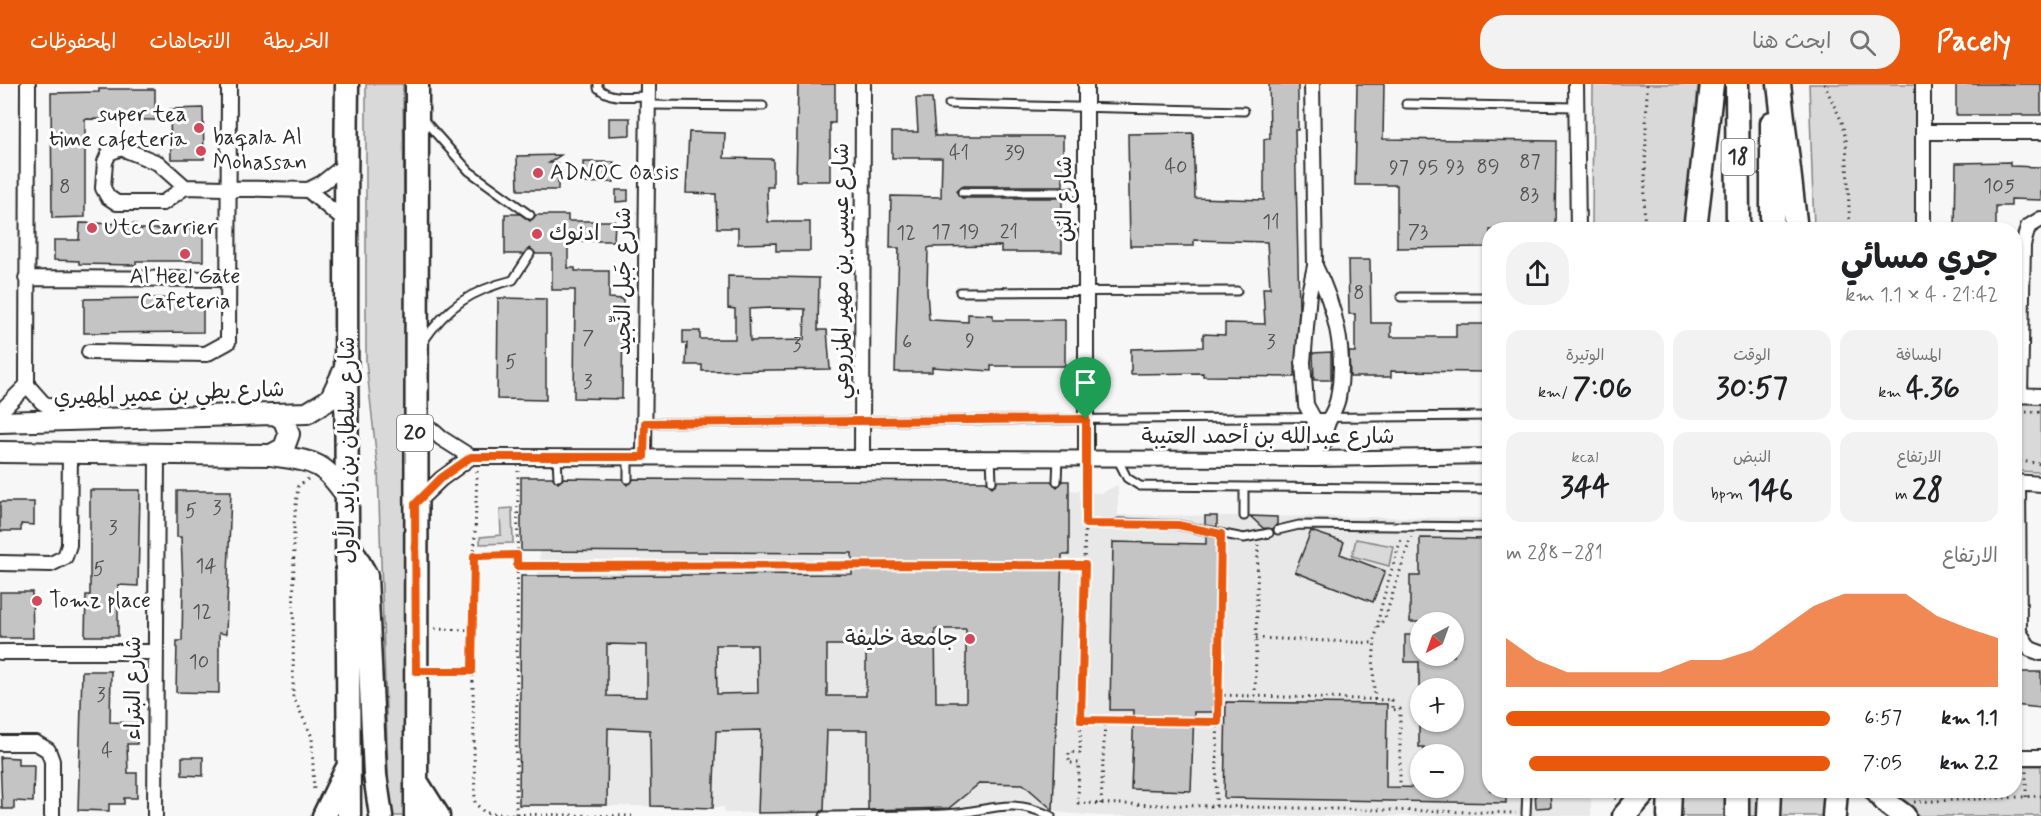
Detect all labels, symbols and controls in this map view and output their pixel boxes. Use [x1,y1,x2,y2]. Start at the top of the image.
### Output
search box [1480,15,1900,69]
text: Pacely [1936,24,2011,61]
icon: search [1846,26,1879,59]
text: المحفوظات [30,28,116,56]
text: الاتجاهات [149,28,231,56]
text: الخريطة [264,28,329,56]
text: ابحث هنا [1752,28,1831,56]
place label: super tea time cafeteria [49,101,188,154]
marker: super tea time cafeteria [192,121,206,135]
place label: baqala Al Mohassan [213,124,307,177]
road number: 18 [1722,139,1754,175]
house number: 41 [949,140,969,167]
house number: 39 [1005,140,1025,167]
street label: شارع عيسى بن مهير المزروعي [828,143,860,399]
marker: baqala Al Mohassan [194,144,208,158]
house number: 87 [1519,149,1541,176]
house number: 40 [1164,154,1188,181]
house number: 93 [1446,154,1464,181]
house number: 89 [1476,154,1500,181]
house number: 97 [1389,155,1409,182]
house number: 95 [1418,155,1438,182]
street label: شارع البُن [1051,156,1079,242]
place label: ADNOC Oasis [550,159,679,187]
marker: ADNOC Oasis [531,166,545,180]
house number: 105 [1983,173,2015,200]
house number: 8 [59,174,71,201]
house number: 83 [1519,182,1539,209]
street label: شارع جَبل النِّجيد [608,207,638,355]
house number: 11 [1262,209,1280,236]
place label: Utc Carrier [104,214,218,242]
house number: 17 [932,219,951,246]
house number: 19 [959,219,979,246]
house number: 21 [1000,219,1018,246]
house number: 73 [1408,219,1428,246]
place label: ادنوك [549,220,600,248]
house number: 12 [896,220,916,247]
marker: Utc Carrier [85,221,99,235]
marker: ادنوك [530,227,544,241]
text: جري مسائي [1841,237,1998,281]
button: share [1506,242,1569,305]
marker: Al Heel Gate Cafeteria [178,247,192,261]
place label: Al Heel Gate Cafeteria [130,263,240,316]
house number: 8 [1353,280,1365,307]
text: 21:42 · 4 × 1.1 km [1845,282,1998,309]
house number: 7 [582,325,594,352]
house number: 9 [965,328,975,355]
house number: 6 [902,329,912,356]
house number: 3 [1266,329,1276,356]
house number: 3 [792,332,802,359]
street label: شارع سلطان بن زايد الأول [331,337,362,563]
text: الوتيرة [1566,345,1604,366]
text: الوقت [1733,345,1771,366]
text: المسافة [1896,345,1942,366]
house number: 5 [505,349,517,376]
pin [1060,357,1111,419]
icon: arrive [1069,366,1102,399]
house number: 3 [583,369,593,396]
text: 7:06 [1573,369,1632,408]
text: 30:57 [1716,369,1788,408]
text: 4.36 [1906,369,1960,408]
street label: شارع بطي بن عمير المهيري [53,376,285,416]
text: /km [1538,382,1573,403]
text: km [1878,382,1906,403]
road number: 20 [397,415,433,451]
street label: شارع عبدالله بن أحمد العتيبة [1141,422,1395,451]
text: kcal [1572,447,1598,468]
text: النبض [1733,447,1771,468]
text: الارتفاع [1897,447,1941,468]
text: 344 [1560,468,1610,507]
text: 146 [1747,471,1793,510]
text: 28 [1912,471,1943,510]
text: bpm [1711,484,1747,505]
text: m [1895,484,1912,505]
house number: 3 [212,495,222,522]
house number: 5 [185,498,197,525]
house number: 3 [108,515,118,542]
text: 281–288 m [1506,540,1603,567]
text: الارتفاع [1942,543,1998,570]
house number: 14 [195,553,217,580]
house number: 5 [93,556,105,583]
place label: Tomz place [49,587,151,615]
marker: Tomz place [30,594,44,608]
house number: 12 [192,599,212,626]
north arrow [1410,612,1464,666]
map controls [1410,612,1464,798]
place label: جامعة خليفة [845,625,958,653]
marker: جامعة خليفة [963,632,977,646]
street label: شارع البتراء [120,636,148,740]
house number: 10 [189,649,209,676]
button: + [1410,678,1464,732]
house number: 3 [96,682,106,709]
text: 6:57 [1864,705,1902,732]
text: 1.1 km [1941,705,1998,732]
house number: 4 [101,738,113,765]
button: − [1410,744,1464,798]
text: 7:05 [1863,750,1902,777]
text: 2.2 km [1940,750,1998,777]

